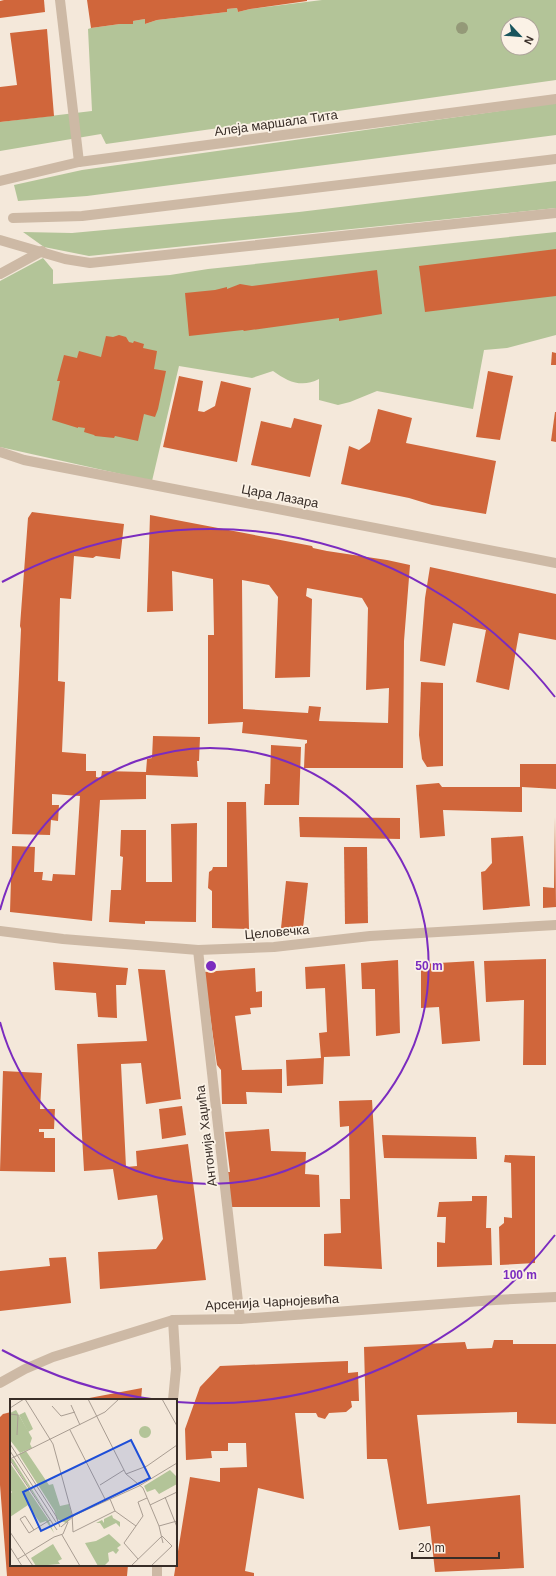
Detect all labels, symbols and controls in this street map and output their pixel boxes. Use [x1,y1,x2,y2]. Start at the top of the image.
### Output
north arrow [500,16,540,56]
text: N [522,34,536,47]
street label: Алеја маршала Тита [213,107,339,139]
street label: Цара Лазара [240,481,321,511]
street label: Целовечка [244,922,311,942]
centre of rings [204,959,218,973]
text: 50 m [415,959,443,973]
street label: Антонија Хаџића [192,1084,220,1187]
text: 100 m [503,1268,537,1282]
street label: Арсенија Чарнојевића [205,1291,340,1313]
inset map [10,1399,177,1566]
scale bar [412,1534,499,1560]
text: 20 m [418,1541,445,1555]

